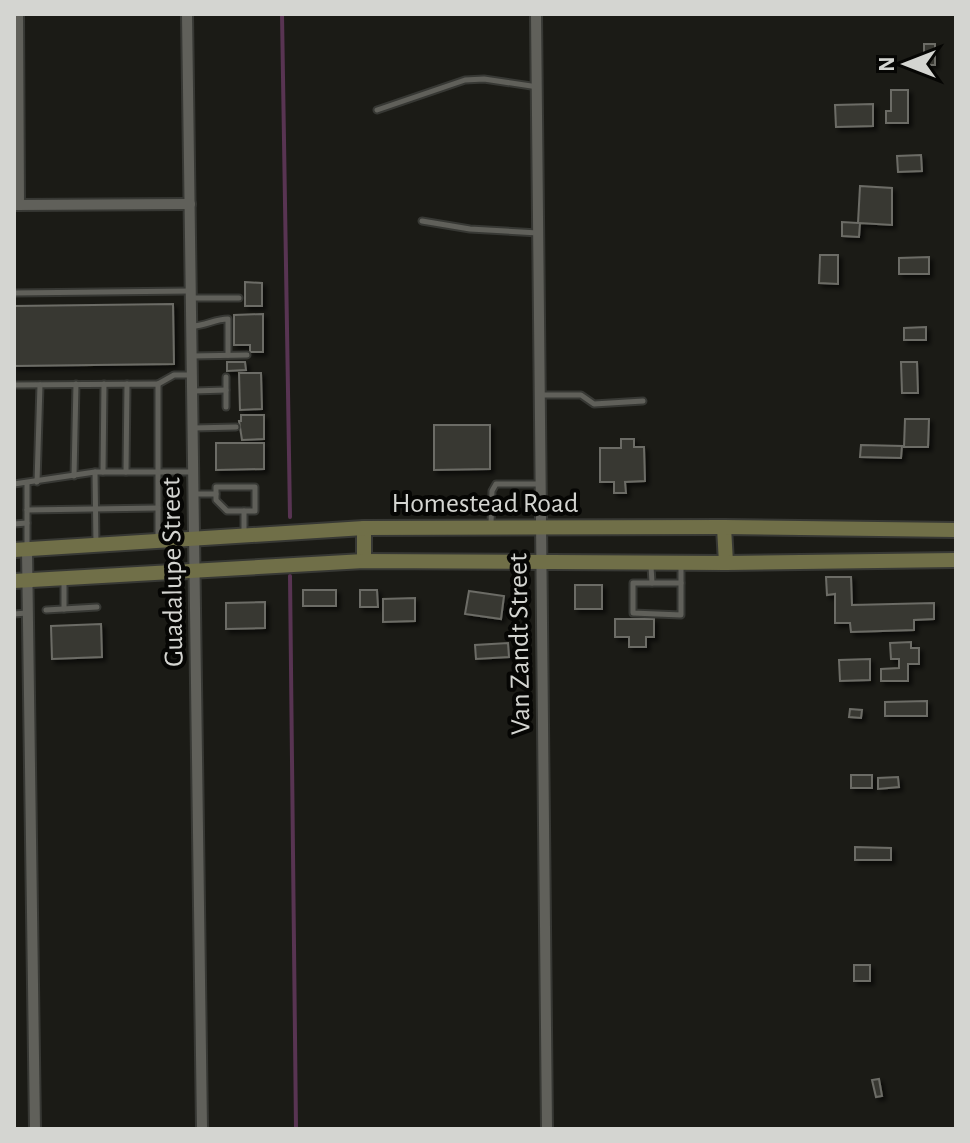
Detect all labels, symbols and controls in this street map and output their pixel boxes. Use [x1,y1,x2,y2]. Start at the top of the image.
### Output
north arrow [866,24,946,104]
text: N [876,56,898,72]
street label: Guadalupe Street [157,477,189,667]
street label: Homestead Road [392,490,578,518]
street label: Van Zandt Street [504,553,536,735]

